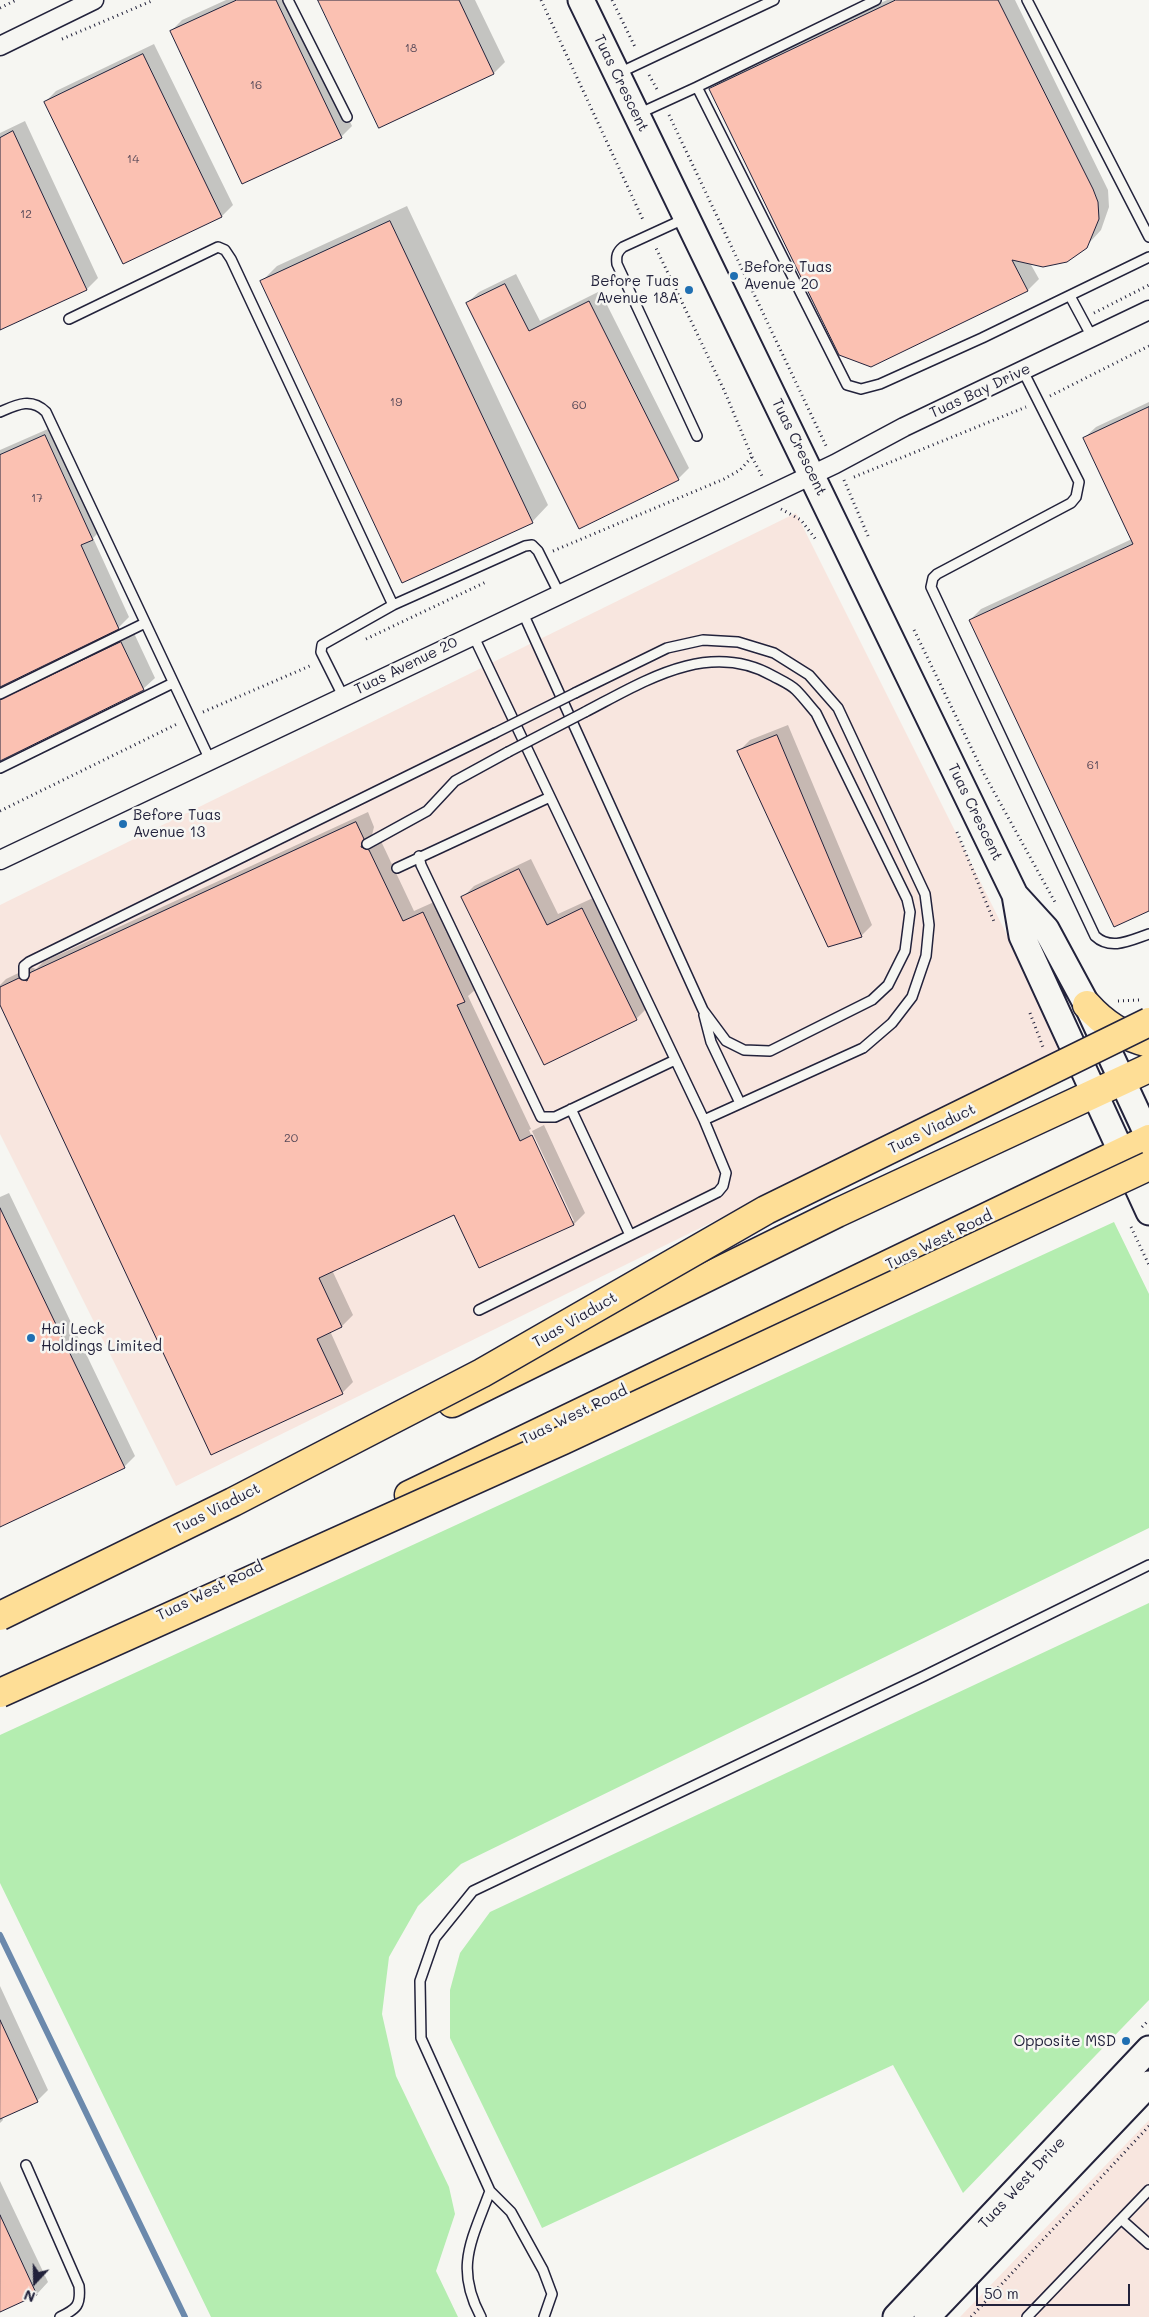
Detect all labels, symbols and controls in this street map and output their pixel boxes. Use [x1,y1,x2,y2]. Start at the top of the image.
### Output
street label: Tuas Crescent [590,31,652,135]
house number: 18 [405,41,417,55]
house number: 16 [250,78,262,92]
house number: 14 [127,152,139,166]
house number: 12 [20,207,32,221]
place label: Before Tuas Avenue 20 [744,258,832,293]
marker: Before Tuas Avenue 20 [728,270,740,282]
place label: Before Tuas Avenue 18A [591,272,679,307]
marker: Before Tuas Avenue 18A [683,284,695,296]
street label: Tuas Bay Drive [927,360,1033,422]
house number: 19 [390,395,402,409]
street label: Tuas Crescent [768,395,830,499]
house number: 60 [572,398,586,412]
house number: 17 [31,491,43,505]
street label: Tuas Avenue 20 [352,633,460,699]
house number: 61 [1087,758,1099,772]
street label: Tuas Crescent [944,760,1006,864]
place label: Before Tuas Avenue 13 [133,806,221,841]
marker: Before Tuas Avenue 13 [117,818,129,830]
street label: Tuas Viaduct [885,1100,979,1158]
house number: 20 [284,1131,298,1145]
street label: Tuas West Road [883,1206,995,1274]
street label: Tuas Viaduct [529,1289,621,1351]
place label: Hai Leck Holdings Limited [41,1320,162,1355]
marker: Hai Leck Holdings Limited [25,1332,37,1344]
street label: Tuas West Road [518,1381,630,1449]
street label: Tuas Viaduct [171,1479,263,1539]
street label: Tuas West Road [154,1557,266,1625]
place label: Opposite MSD [1013,2032,1116,2050]
marker: Opposite MSD [1120,2035,1132,2047]
street label: Tuas West Drive [975,2133,1069,2233]
north arrow [10,2257,60,2307]
scale bar [979,2274,1133,2306]
text: 50 m [984,2283,1019,2303]
text: N [21,2286,38,2307]

